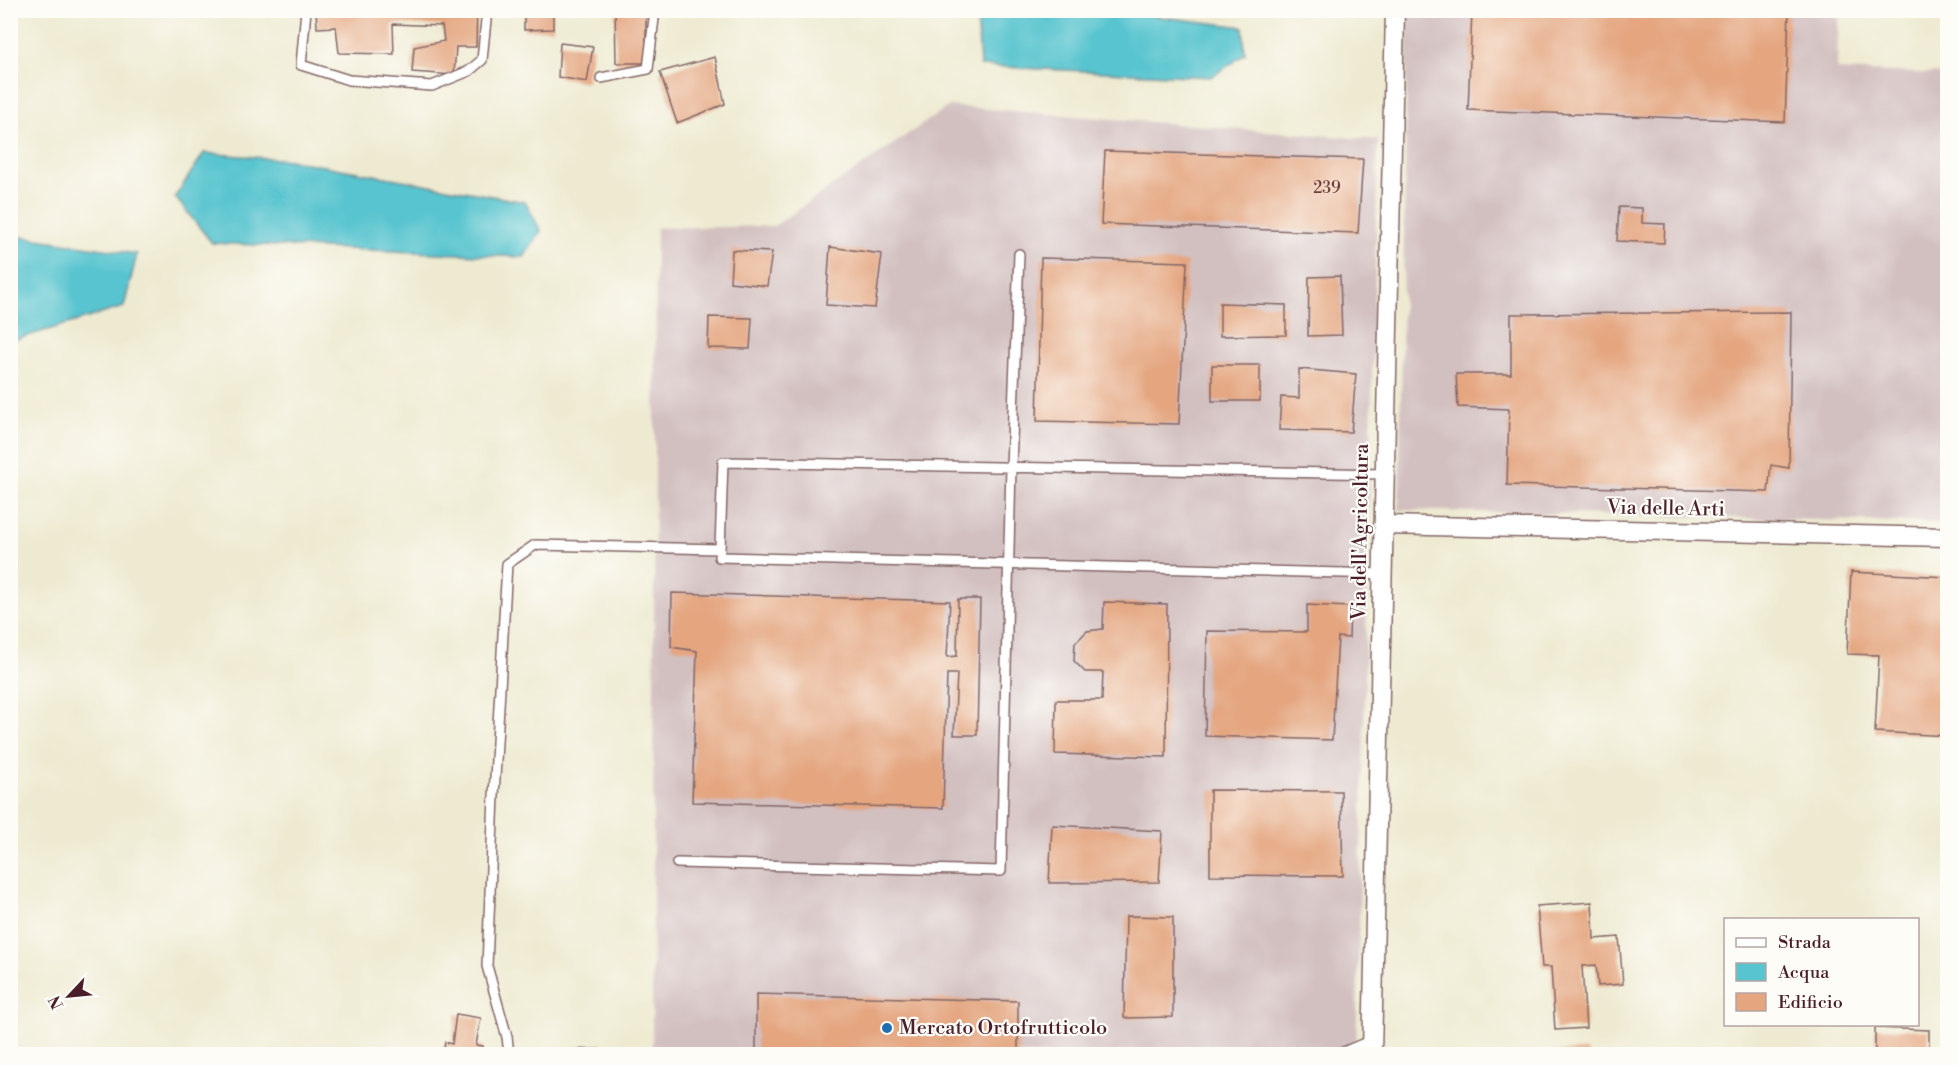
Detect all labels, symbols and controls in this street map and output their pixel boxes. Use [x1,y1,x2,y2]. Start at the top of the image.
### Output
house number: 239 [1313,178,1341,198]
street label: Via dell'Agricoltura [1347,442,1375,622]
street label: Via delle Arti [1606,495,1726,523]
legend [1724,918,1919,1026]
text: Strada [1778,931,1832,954]
text: Acqua [1777,961,1830,984]
north arrow [39,966,99,1026]
text: Edificio [1778,991,1843,1014]
text: N [45,992,68,1012]
place label: Mercato Ortofrutticolo [899,1016,1107,1041]
marker: Mercato Ortofrutticolo [880,1021,894,1035]

